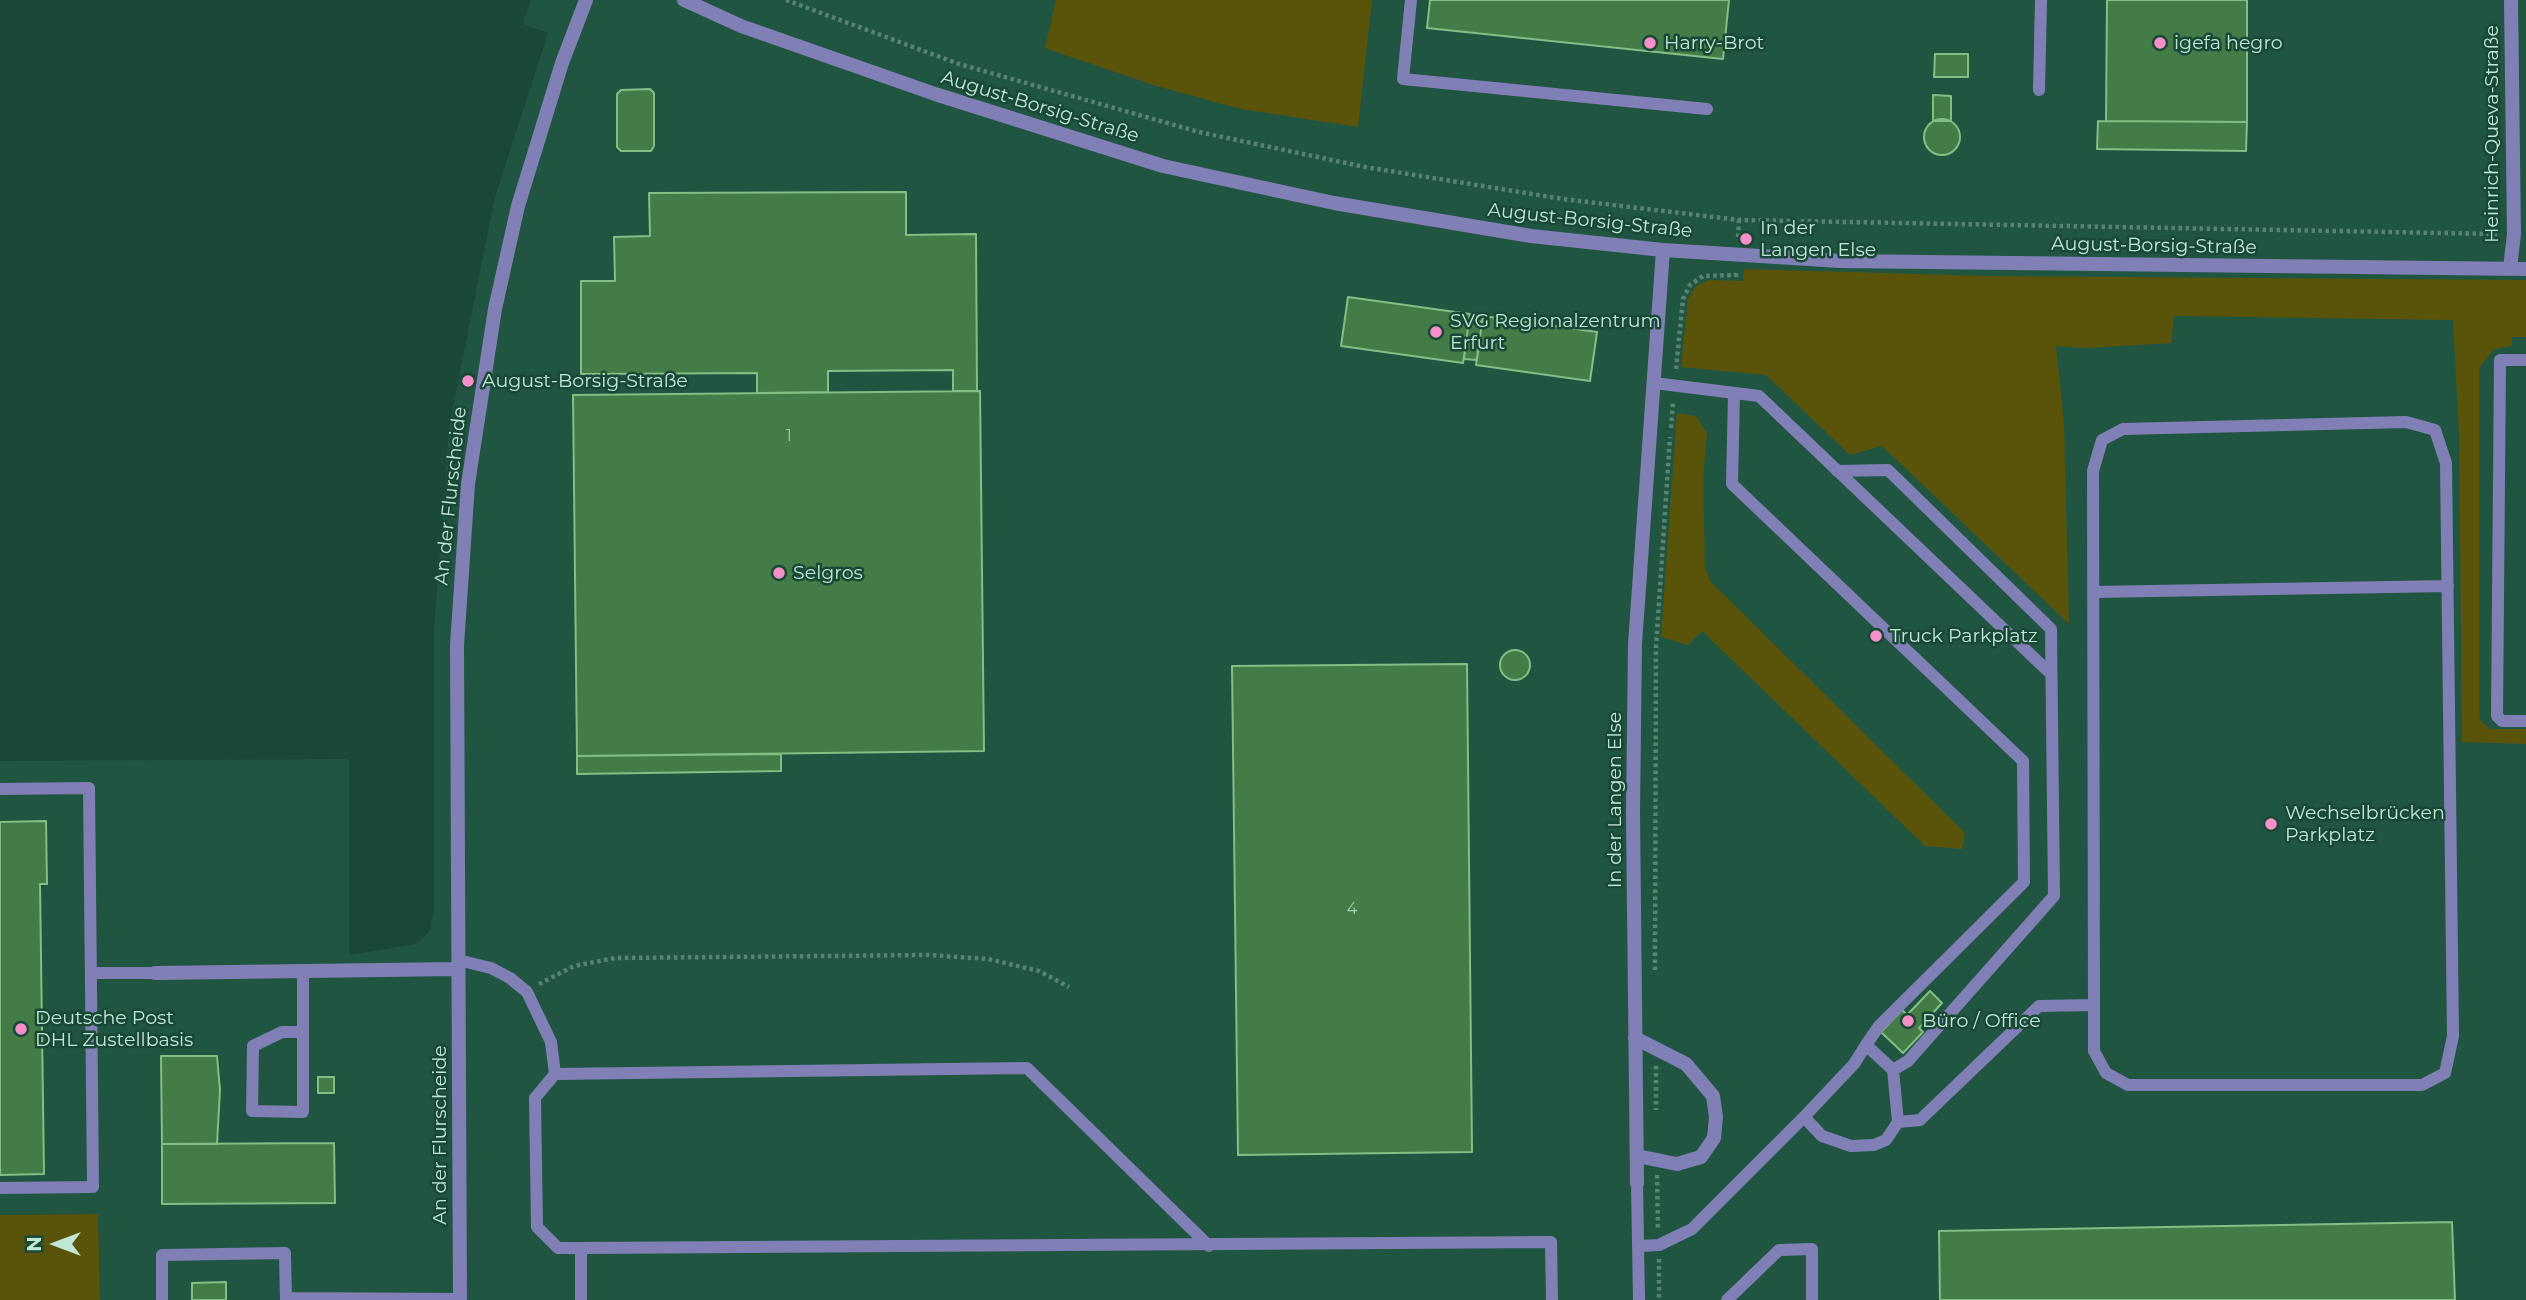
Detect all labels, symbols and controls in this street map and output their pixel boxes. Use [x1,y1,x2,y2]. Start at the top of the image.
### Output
street label: Heinrich-Queva-Straße [2481,25,2503,243]
place label: Harry-Brot [1664,32,1764,54]
place label: igefa hegro [2174,32,2283,54]
marker: Harry-Brot [1642,35,1658,51]
marker: igefa hegro [2152,35,2168,51]
street label: August-Borsig-Straße [938,66,1142,148]
street label: August-Borsig-Straße [1486,199,1694,243]
place label: In der Langen Else [1760,217,1876,261]
marker: In der Langen Else [1738,231,1754,247]
street label: August-Borsig-Straße [2051,233,2257,259]
place label: SVG Regionalzentrum Erfurt [1450,310,1661,354]
marker: SVG Regionalzentrum Erfurt [1428,324,1444,340]
place label: August-Borsig-Straße [482,370,688,392]
marker: August-Borsig-Straße [460,373,476,389]
street label: An der Flurscheide [430,406,472,586]
house number: 1 [786,426,792,446]
place label: Selgros [793,562,863,584]
marker: Selgros [771,565,787,581]
place label: Truck Parkplatz [1890,625,2038,647]
marker: Truck Parkplatz [1868,628,1884,644]
street label: In der Langen Else [1604,712,1626,888]
place label: Wechselbrücken Parkplatz [2285,802,2445,846]
marker: Wechselbrücken Parkplatz [2263,816,2279,832]
house number: 4 [1347,899,1357,919]
place label: Deutsche Post DHL Zustellbasis [35,1007,193,1051]
place label: Büro / Office [1922,1010,2041,1032]
marker: Büro / Office [1900,1013,1916,1029]
marker: Deutsche Post DHL Zustellbasis [13,1021,29,1037]
street label: An der Flurscheide [429,1045,451,1225]
north arrow [21,1209,91,1279]
text: N [23,1236,46,1252]

